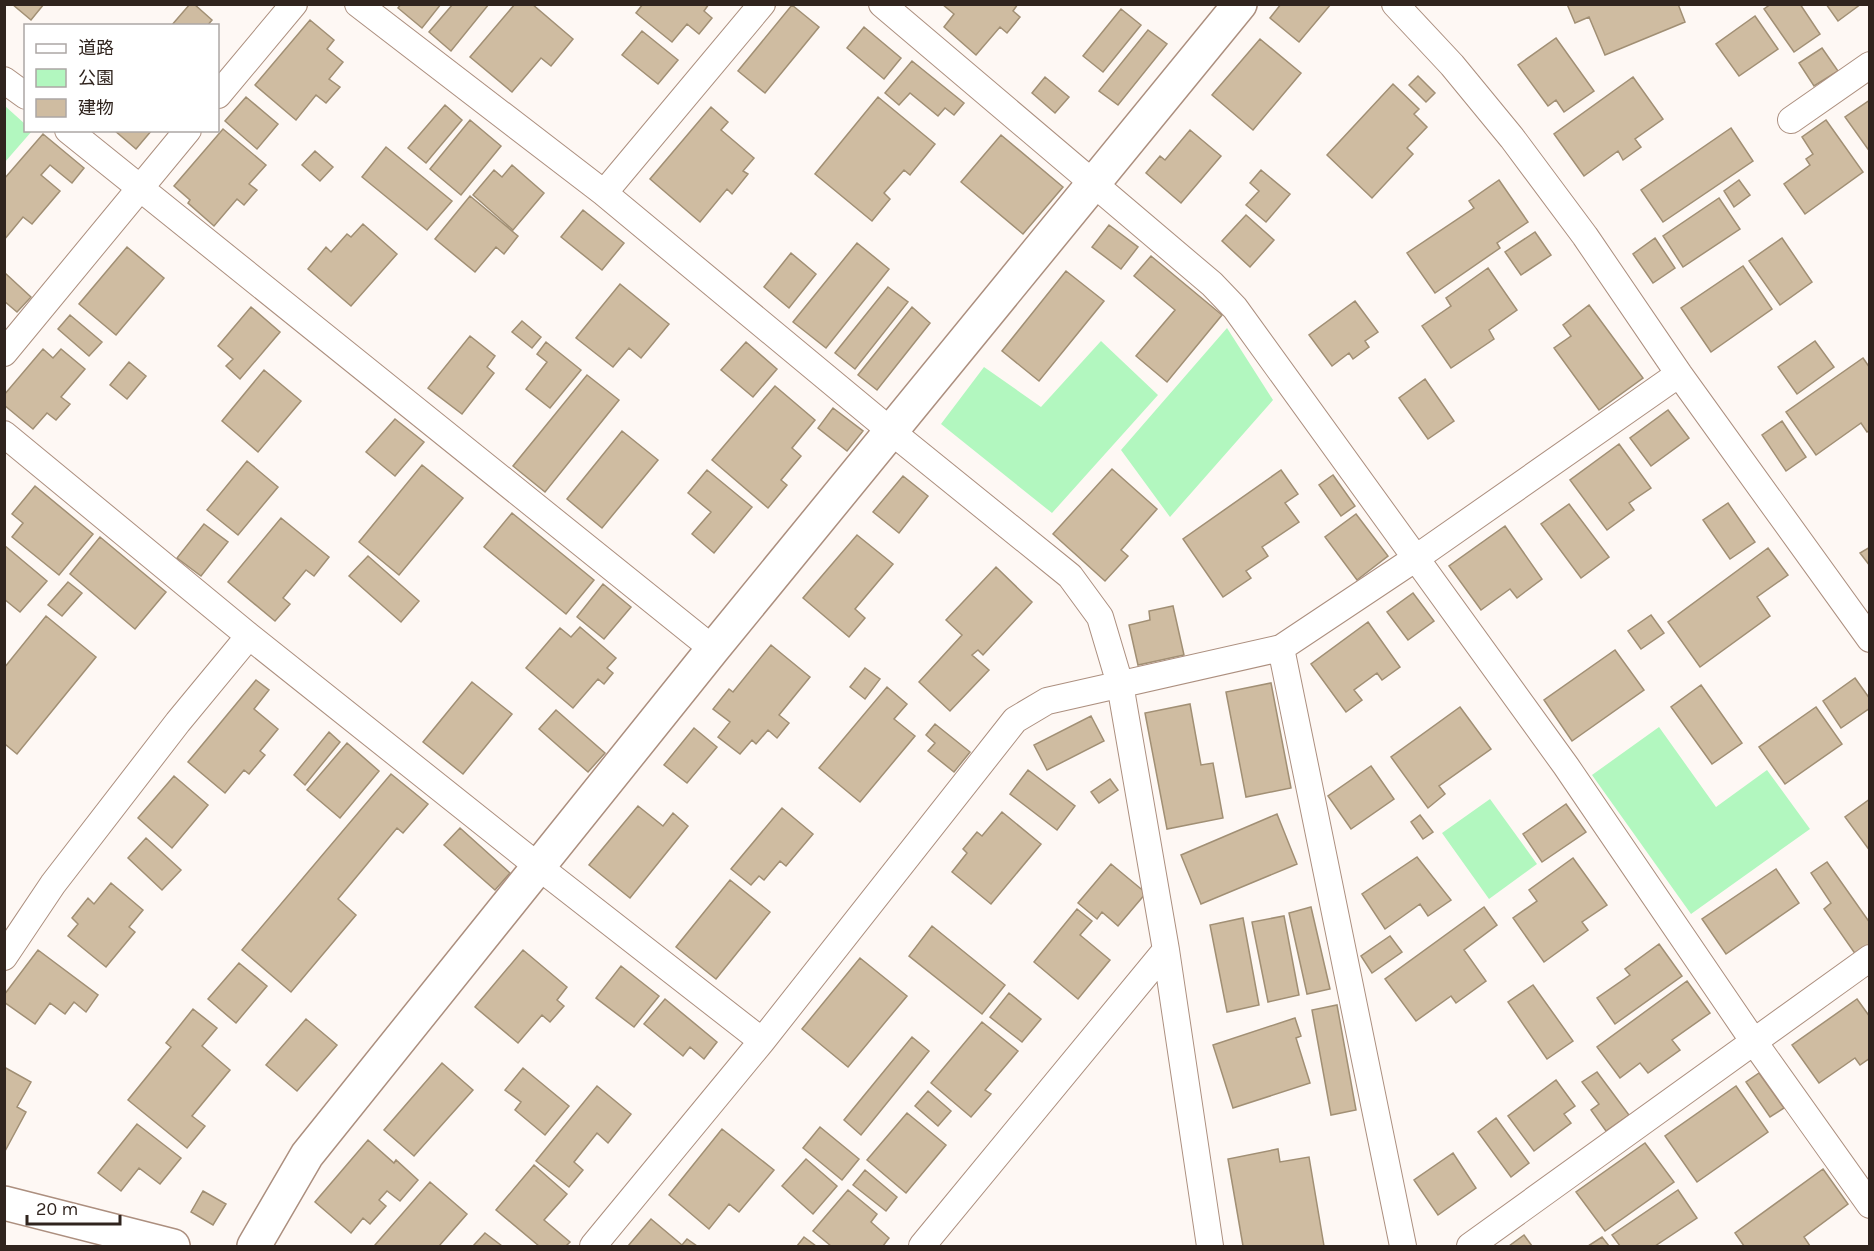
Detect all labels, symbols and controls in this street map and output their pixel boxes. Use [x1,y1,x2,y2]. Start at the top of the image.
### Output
legend [24,24,219,132]
text: 道路 [78,37,114,59]
text: 公園 [78,67,114,89]
text: 建物 [78,97,114,119]
scale bar [27,1188,120,1226]
text: 20 m [36,1198,78,1220]

